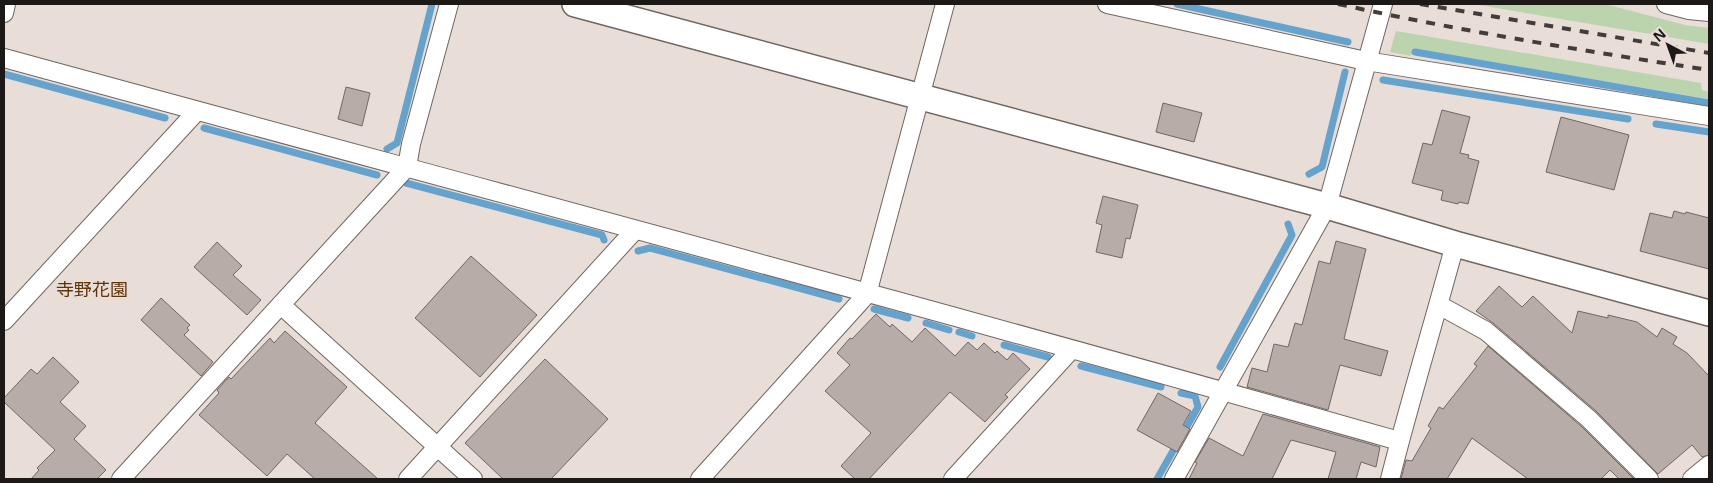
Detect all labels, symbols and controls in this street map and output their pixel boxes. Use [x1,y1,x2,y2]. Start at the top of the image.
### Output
north arrow [1643,20,1693,70]
text: N [1649,24,1670,46]
district label: 寺野花園 [56,277,128,301]

